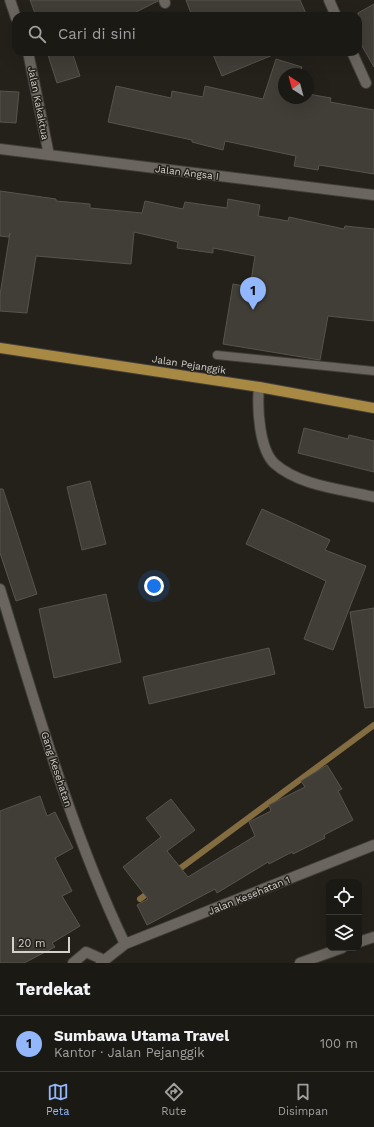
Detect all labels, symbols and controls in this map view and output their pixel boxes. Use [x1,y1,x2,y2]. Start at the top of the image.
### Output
search box [12,12,362,56]
icon: search [26,23,48,45]
text: Cari di sini [58,25,136,43]
street label: Jalan Kakaktua [26,65,51,141]
north arrow [278,68,314,104]
street label: Jalan Angsa I [154,163,219,182]
pin: 1 [240,277,266,310]
street label: Jalan Pejanggik [151,353,227,376]
your location [144,576,164,596]
street label: Gang Kesehatan [39,730,74,808]
street label: Jalan Kesehatan 1 [207,874,292,917]
map controls [326,879,362,951]
button: locate [326,879,362,915]
button: layers [326,915,362,951]
scale bar [12,935,70,954]
text: 20 m [18,937,46,950]
text: Terdekat [16,979,91,999]
text: Sumbawa Utama Travel [54,1027,229,1045]
text: 1 [26,1036,32,1051]
text: 100 m [320,1036,358,1051]
text: Kantor · Jalan Pejanggik [54,1045,205,1060]
tab: Peta [46,1081,70,1118]
tab: Rute [161,1081,186,1118]
tab: Disimpan [278,1081,328,1118]

